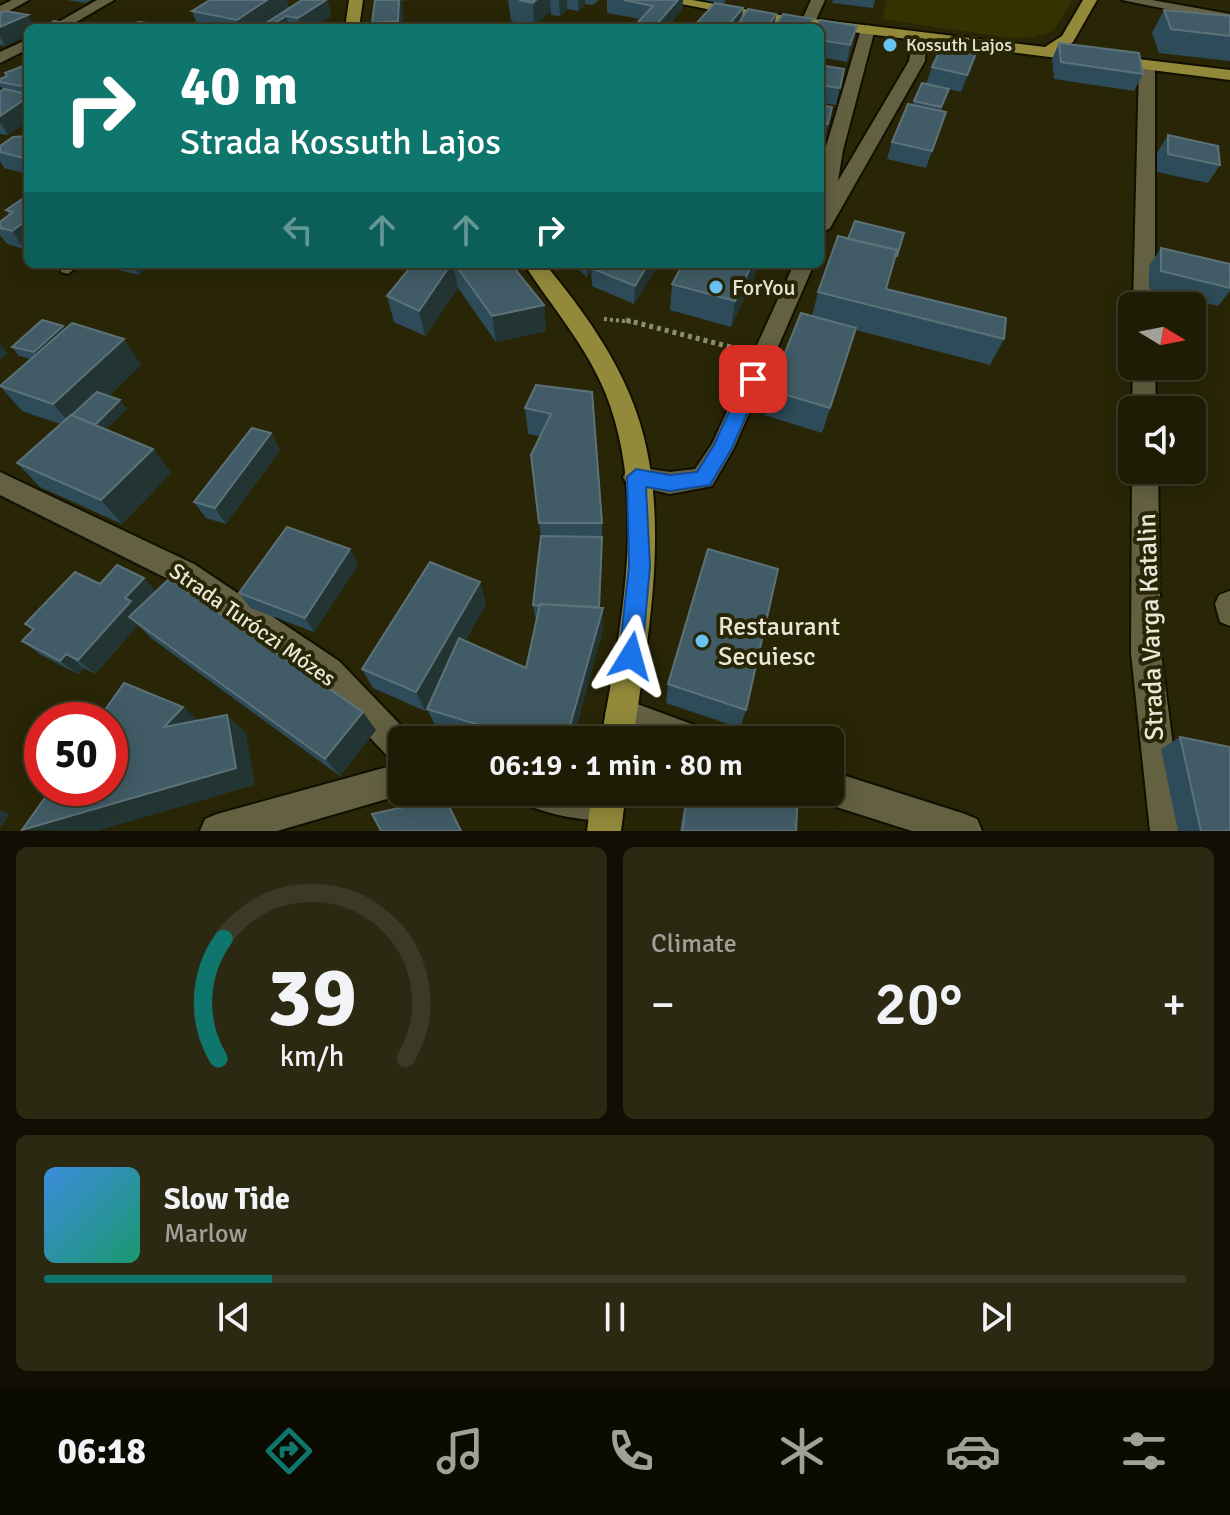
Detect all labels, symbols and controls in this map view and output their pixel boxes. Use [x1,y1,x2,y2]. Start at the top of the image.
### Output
place label: Kossuth Lajos [906,34,1012,56]
marker: Kossuth Lajos [881,36,899,54]
text: 40 m [180,51,298,120]
icon: right [48,56,152,160]
text: Strada Kossuth Lajos [180,120,501,165]
icon: left [276,208,320,252]
icon: ahead [360,208,404,252]
icon: ahead [444,208,488,252]
icon: right [528,208,572,252]
place label: ForYou [732,274,796,301]
marker: ForYou [707,278,725,296]
north arrow [1118,292,1206,380]
map controls [1118,292,1206,484]
pin [719,345,787,413]
icon: arrive [731,357,775,401]
button: sound [1118,396,1206,484]
street label: Strada Varga Katalin [1131,513,1171,741]
street label: Strada Turóczi Mózes [164,557,341,692]
place label: Restaurant Secuiesc [718,611,840,673]
position arrow [589,614,673,698]
marker: Restaurant Secuiesc [693,632,711,650]
speed limit sign: 50 [24,702,128,806]
text: 06:19 · 1 min · 80 m [489,747,743,784]
text: Climate [651,928,737,960]
text: 39 [267,947,356,1049]
text: 20° [875,968,962,1042]
text: − [651,978,675,1032]
text: + [1162,978,1186,1032]
text: km/h [279,1039,344,1074]
text: Slow Tide [164,1181,290,1218]
text: Marlow [164,1218,247,1250]
icon: previous [212,1295,256,1339]
icon: pause [593,1295,637,1339]
icon: next [974,1295,1018,1339]
icon: directions [261,1423,317,1479]
icon: music [432,1423,488,1479]
icon: phone [603,1423,659,1479]
icon: climate [774,1423,830,1479]
icon: car [945,1423,1001,1479]
icon: filters [1116,1423,1172,1479]
text: 06:18 [58,1429,146,1474]

